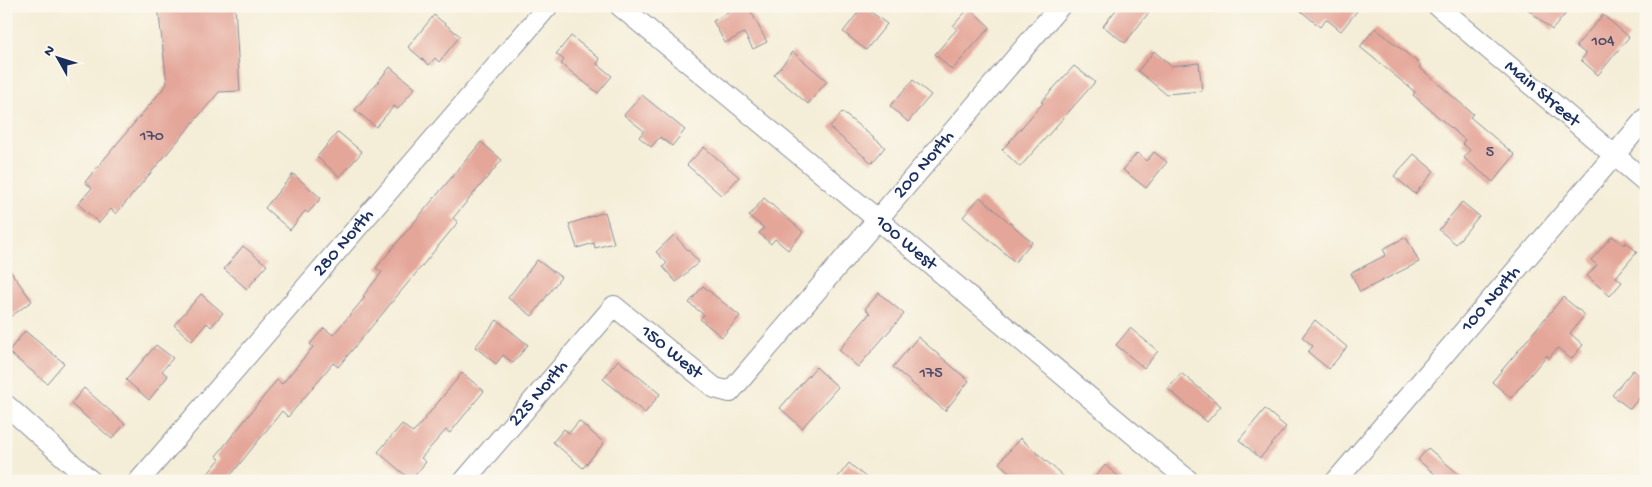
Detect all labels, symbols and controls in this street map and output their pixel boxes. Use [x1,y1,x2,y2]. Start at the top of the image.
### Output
north arrow [32,32,82,82]
house number: 104 [1590,33,1615,52]
text: N [40,42,59,60]
street label: Main Street [1499,55,1586,134]
street label: 200 North [889,126,960,204]
house number: 170 [139,128,164,147]
house number: 5 [1486,144,1494,163]
street label: 280 North [308,204,379,282]
street label: 100 West [869,210,943,277]
street label: 100 North [1456,261,1526,338]
street label: 150 West [634,320,709,386]
street label: 225 North [504,356,574,432]
house number: 175 [918,365,943,384]

